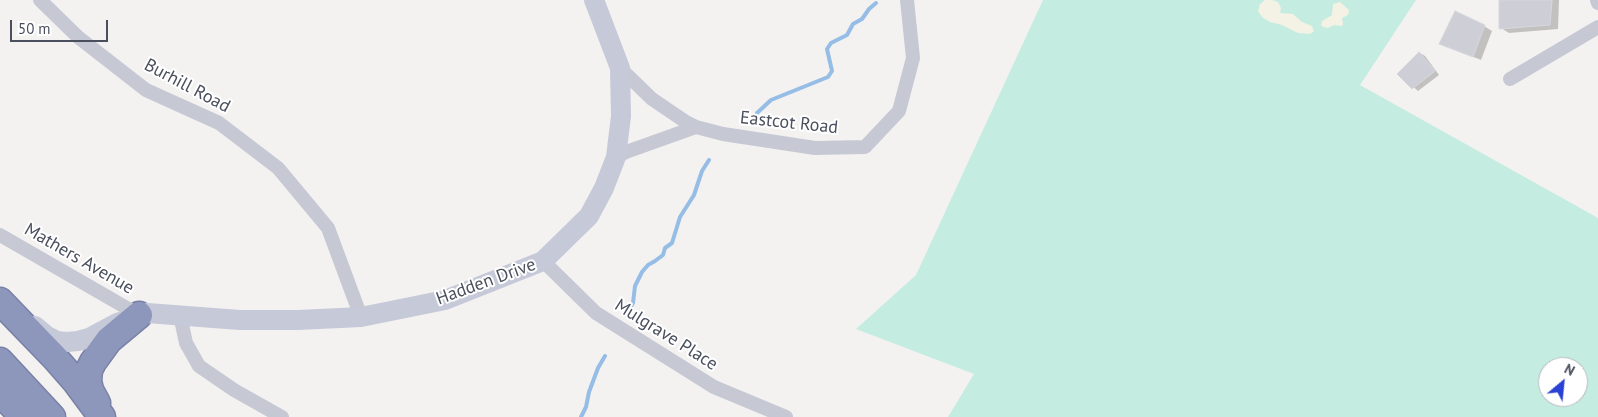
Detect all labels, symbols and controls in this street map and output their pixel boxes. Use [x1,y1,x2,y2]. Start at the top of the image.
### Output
scale bar [12,10,110,42]
text: 50 m [18,19,51,38]
street label: Burhill Road [140,54,234,118]
street label: Eastcot Road [739,107,839,139]
street label: Mathers Avenue [20,219,138,299]
street label: Hadden Drive [433,254,539,310]
street label: Mulgrave Place [610,295,722,375]
north arrow [1538,357,1588,407]
text: N [1561,360,1578,380]

